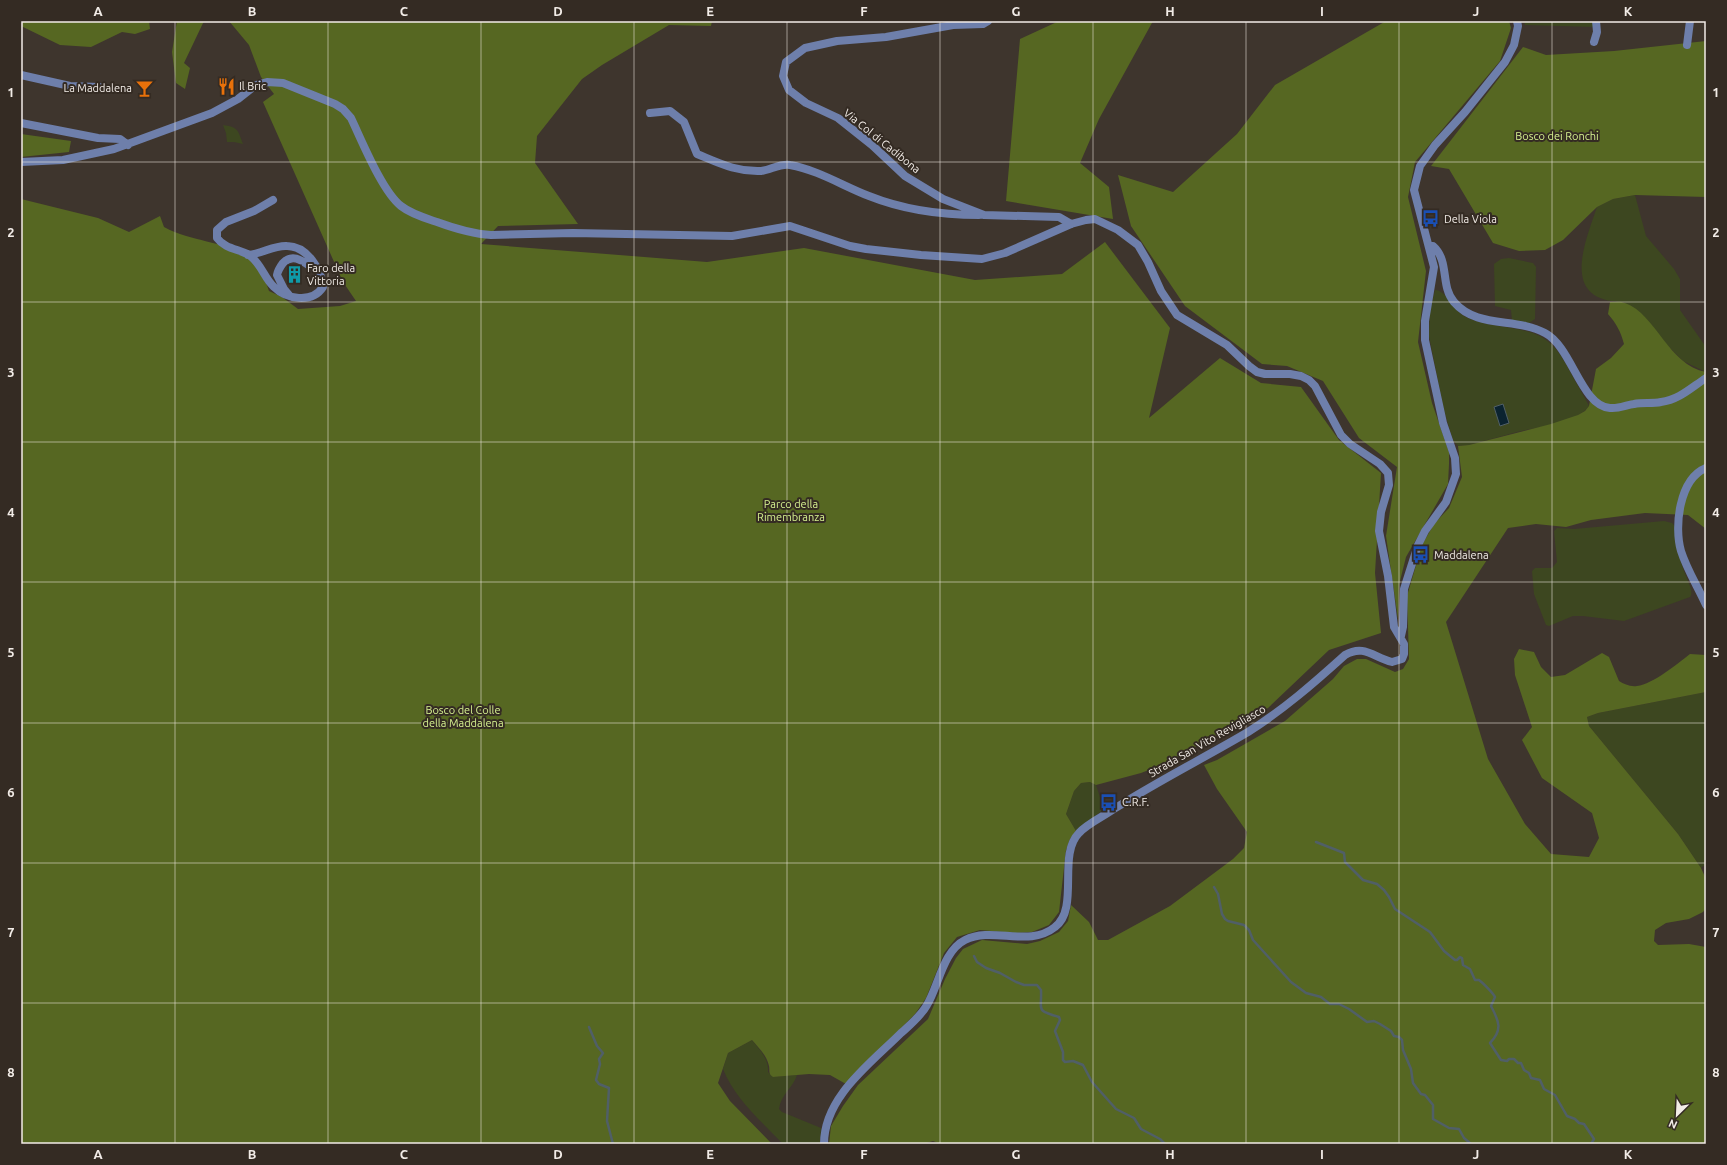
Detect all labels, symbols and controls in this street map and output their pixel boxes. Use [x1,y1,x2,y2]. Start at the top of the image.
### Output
text: A [93,4,103,18]
text: B [248,4,257,18]
text: C [400,4,409,18]
text: D [553,4,563,18]
text: E [706,4,714,18]
text: F [860,4,868,18]
text: G [1012,4,1021,18]
text: H [1165,4,1175,18]
text: I [1320,4,1324,18]
text: J [1473,4,1479,18]
text: K [1624,4,1633,18]
restaurant icon: Il Bric [216,76,236,96]
bar icon: La Maddalena [135,78,155,98]
place label: Il Bric [239,80,266,92]
place label: La Maddalena [64,82,132,94]
text: 1 [7,85,15,99]
text: 1 [1712,85,1720,99]
street label: Via Col di Cadibona [841,107,923,175]
park label: Bosco dei Ronchi [1515,130,1599,142]
bus stop icon: Della Viola [1421,209,1441,229]
place label: Della Viola [1444,213,1497,225]
text: 2 [7,225,15,239]
text: 2 [1712,225,1720,239]
place label: Faro della Vittoria [307,262,355,287]
building icon: Faro della Vittoria [284,264,304,284]
text: 3 [7,365,15,379]
text: 3 [1712,365,1720,379]
park label: Parco della Rimembranza [757,498,825,523]
text: 4 [7,505,15,519]
text: 4 [1712,505,1720,519]
bus stop icon: Maddalena [1411,545,1431,565]
place label: Maddalena [1434,549,1489,561]
text: 5 [7,645,15,659]
text: 5 [1712,645,1720,659]
street label: Strada San Vito Revigliasco [1147,703,1267,779]
park label: Bosco del Colle della Maddalena [422,704,504,729]
text: 6 [7,785,15,799]
text: 6 [1712,785,1720,799]
bus stop icon: C.R.F. [1099,792,1119,812]
place label: C.R.F. [1122,796,1149,808]
text: 7 [7,925,15,939]
text: 7 [1712,925,1720,939]
text: 8 [7,1065,15,1079]
text: 8 [1712,1065,1720,1079]
north arrow [1657,1095,1697,1135]
text: N [1667,1117,1679,1131]
text: A [93,1147,103,1161]
text: B [248,1147,257,1161]
text: C [400,1147,409,1161]
text: D [553,1147,563,1161]
text: E [706,1147,714,1161]
text: F [860,1147,868,1161]
text: G [1012,1147,1021,1161]
text: H [1165,1147,1175,1161]
text: I [1320,1147,1324,1161]
text: J [1473,1147,1479,1161]
text: K [1624,1147,1633,1161]

